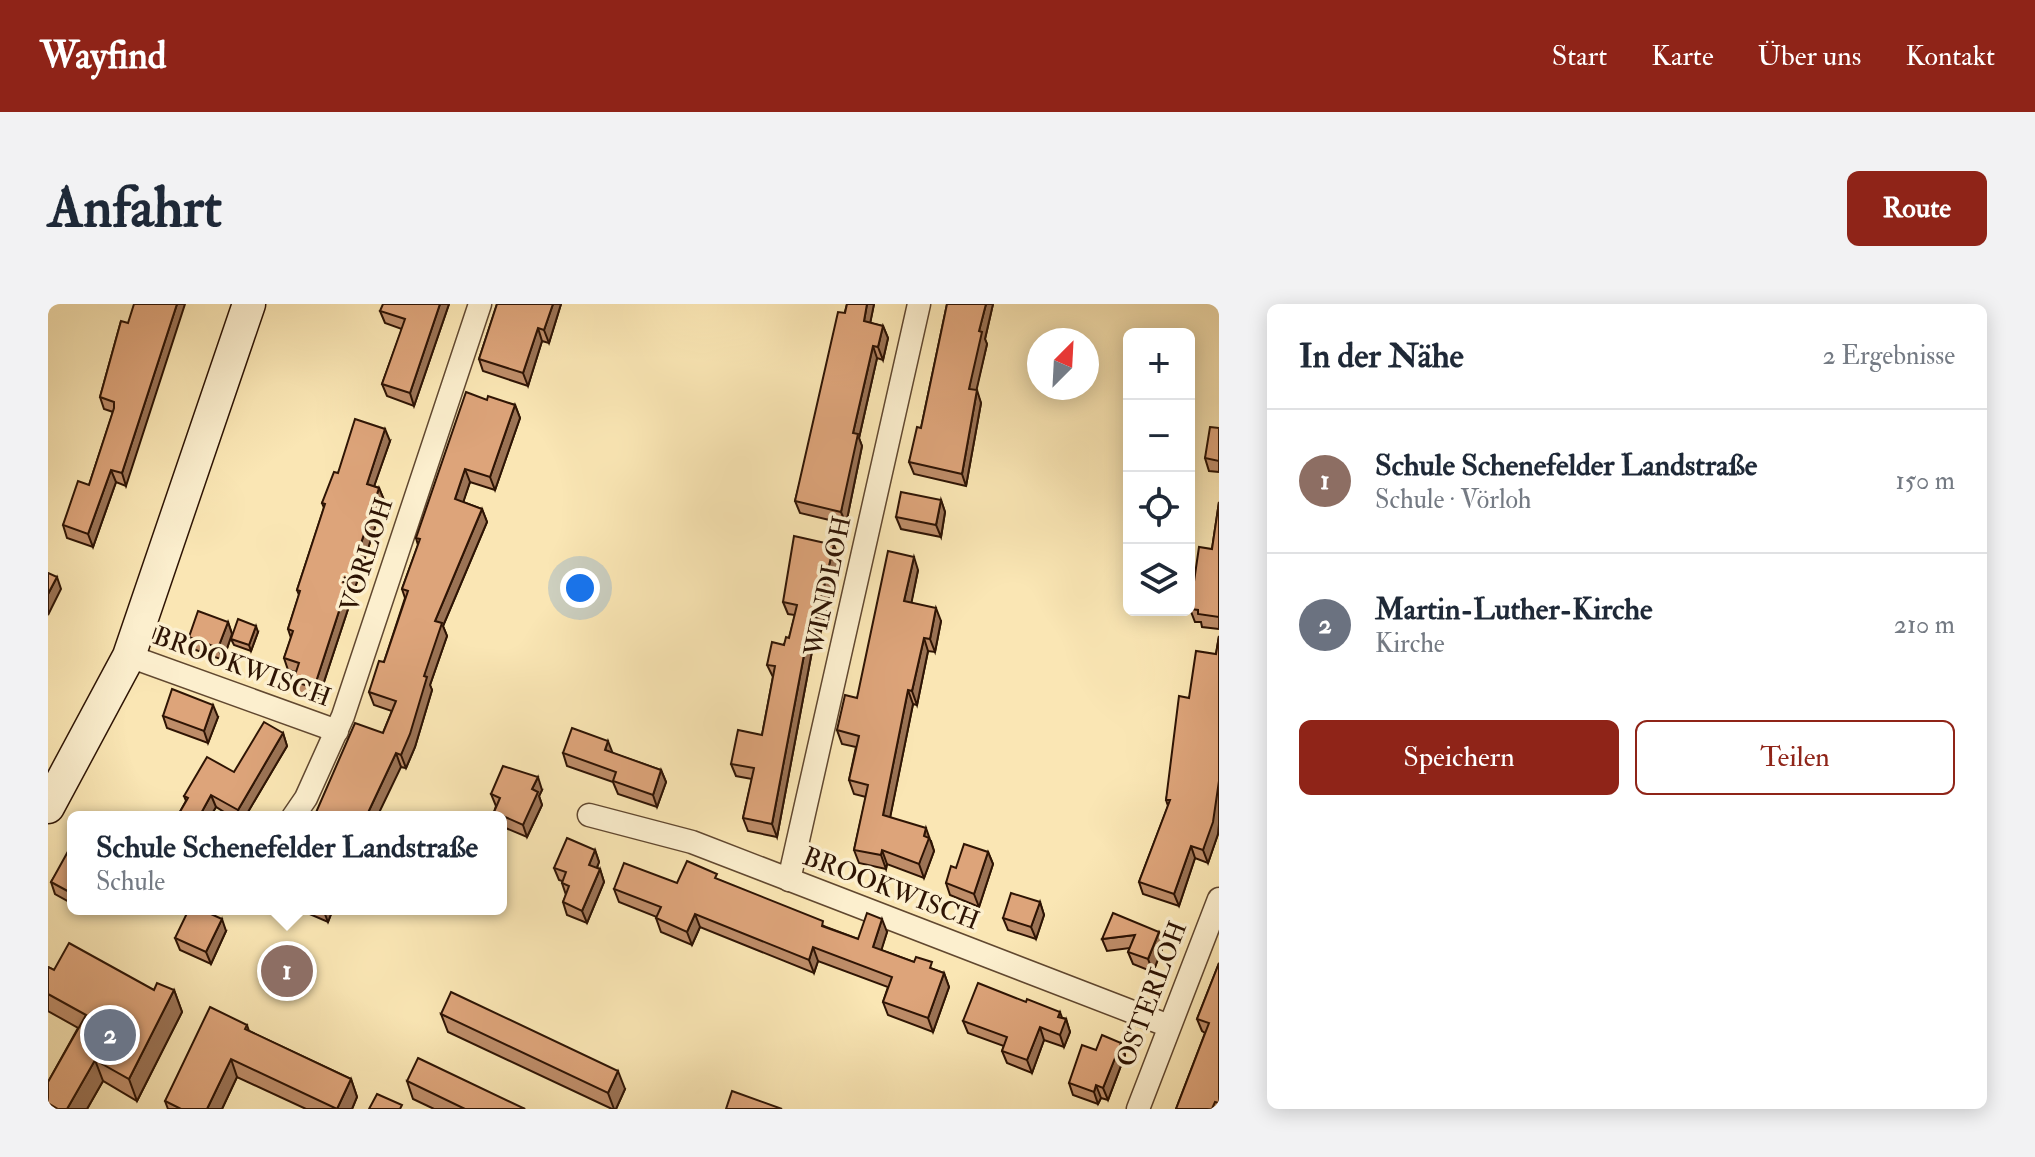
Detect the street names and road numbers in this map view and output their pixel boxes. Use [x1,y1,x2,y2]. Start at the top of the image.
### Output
street label: VÖRLOH [333,493,401,616]
street label: WINDLOH [797,513,858,660]
street label: BROOKWISCH [149,620,335,714]
street label: BROOKWISCH [798,841,984,937]
street label: OSTERLOH [1110,917,1194,1071]

